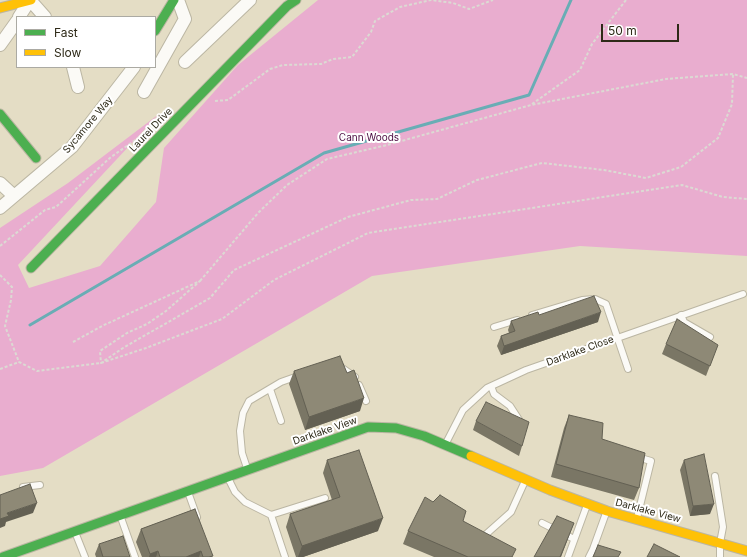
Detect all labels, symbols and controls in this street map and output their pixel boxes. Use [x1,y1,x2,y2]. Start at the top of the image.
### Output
legend [16,16,156,68]
scale bar [603,16,681,42]
text: 50 m [608,23,637,38]
text: Fast [54,25,78,40]
text: Slow [54,45,81,60]
street label: Sycamore Way [61,94,115,156]
street label: Laurel Drive [127,105,175,155]
park label: Cann Woods [339,132,399,144]
street label: Darklake Close [545,333,615,369]
street label: Darklake View [291,414,359,448]
street label: Darklake View [614,496,682,526]

